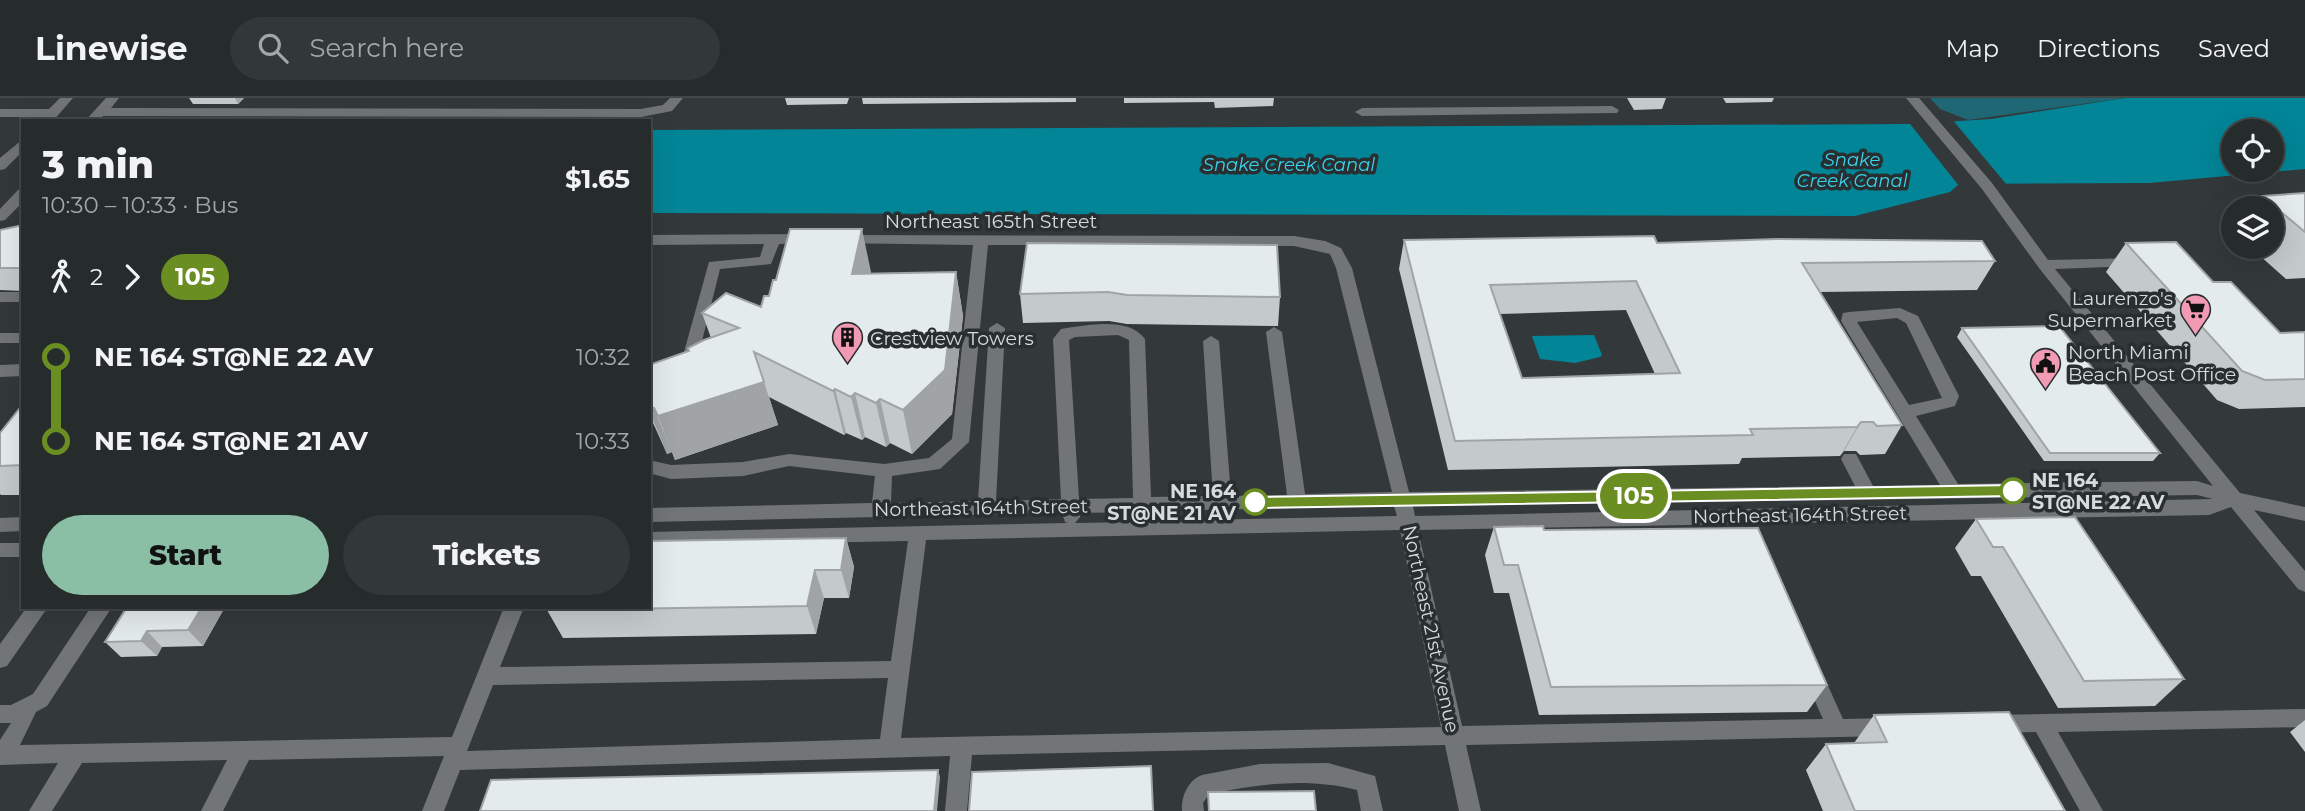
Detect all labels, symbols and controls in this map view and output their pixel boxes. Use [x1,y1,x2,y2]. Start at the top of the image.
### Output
search box [230,17,720,80]
text: Linewise [35,28,188,68]
icon: search [254,29,292,67]
text: Search here [310,32,464,64]
text: Map [1946,34,1999,63]
text: Directions [2037,34,2160,63]
text: Saved [2198,34,2270,63]
map controls [2221,119,2284,259]
button: locate [2221,119,2284,182]
text: 3 min [42,141,154,188]
water label: Snake Creek Canal [1796,149,1908,192]
water label: Snake Creek Canal [1203,154,1375,176]
text: $1.65 [565,163,630,195]
text: 10:30 – 10:33 · Bus [42,191,238,219]
button: layers [2221,196,2284,259]
street label: Northeast 165th Street [885,210,1097,233]
icon: walk [42,258,80,296]
icon: forward [113,258,151,296]
text: 105 [175,262,215,291]
text: 2 [90,263,103,291]
place label: Laurenzo's Supermarket [2048,287,2173,332]
supermarket icon: Laurenzo's Supermarket [2179,292,2213,336]
building icon: Crestview Towers [830,321,864,365]
place label: Crestview Towers [870,327,1034,350]
text: NE 164 ST@NE 22 AV [94,341,373,373]
place label: North Miami Beach Post Office [2068,341,2236,386]
text: 10:32 [576,343,630,371]
public building icon: North Miami Beach Post Office [2028,346,2062,390]
text: NE 164 ST@NE 21 AV [94,425,368,457]
text: 10:33 [576,427,630,455]
place label: NE 164 ST@NE 22 AV [2032,469,2165,514]
line badge: 105 [1594,473,1674,519]
marker: NE 164 ST@NE 22 AV [2000,478,2026,504]
place label: NE 164 ST@NE 21 AV [1107,480,1237,525]
text: 105 [1614,481,1654,510]
marker: NE 164 ST@NE 21 AV [1242,489,1268,515]
street label: Northeast 164th Street [874,495,1089,521]
street label: Northeast 164th Street [1693,502,1908,528]
button: Start [42,515,329,595]
button: Tickets [343,515,630,595]
street label: Northeast 21st Avenue [1398,523,1464,735]

